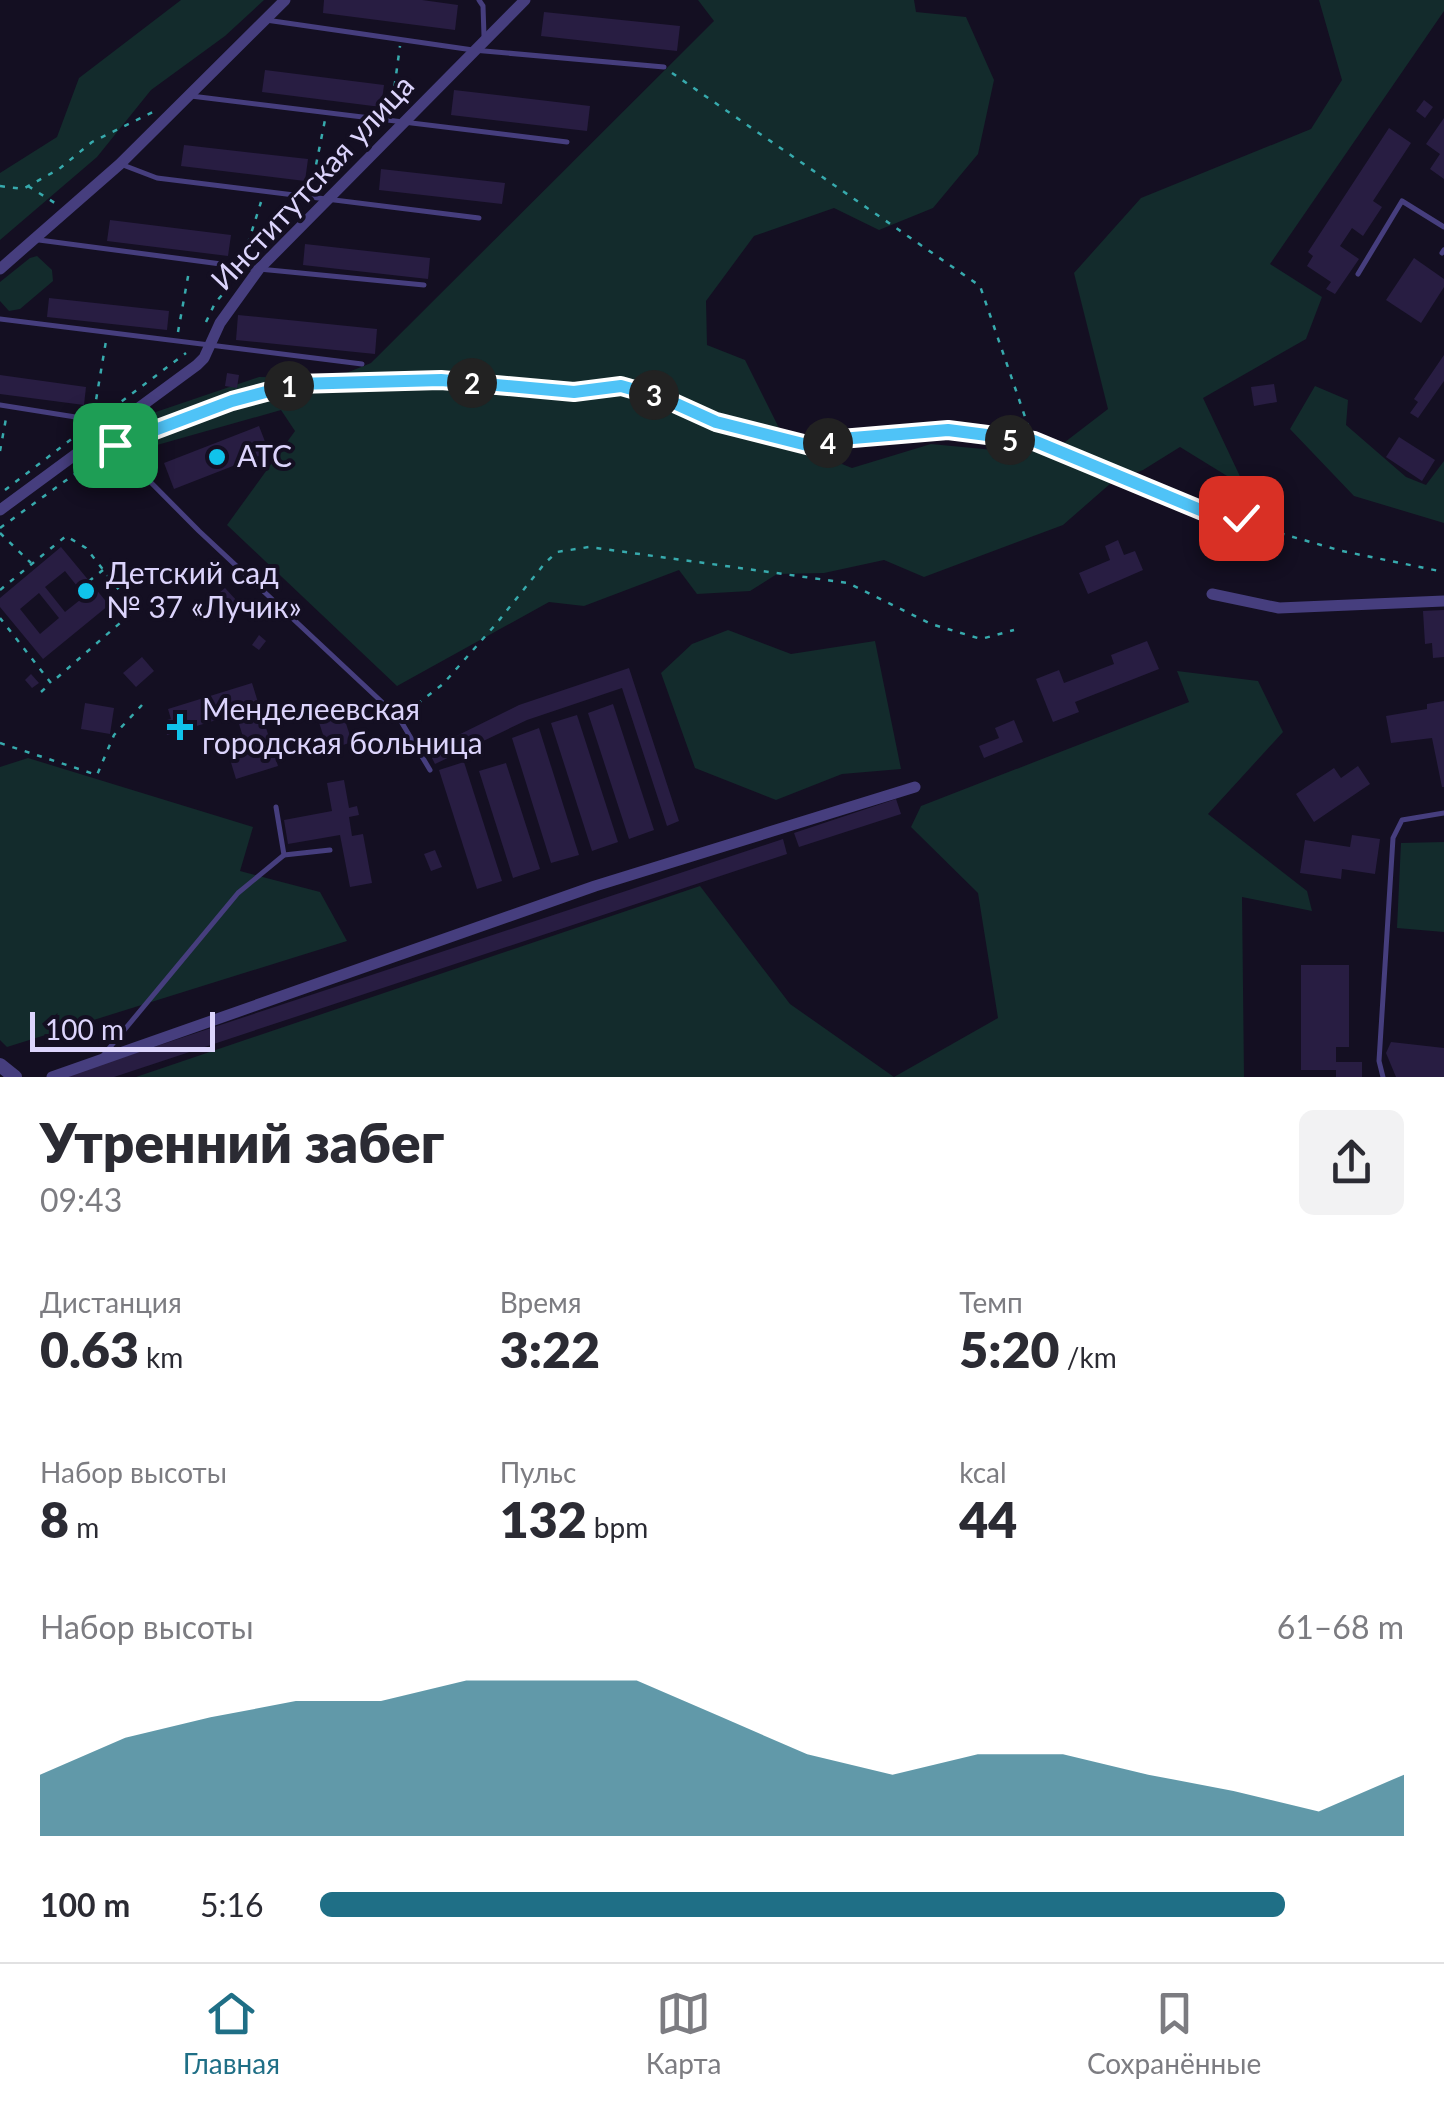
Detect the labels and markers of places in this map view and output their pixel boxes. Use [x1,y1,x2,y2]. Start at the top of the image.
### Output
pin: 2 [447,358,497,408]
pin: 1 [264,361,314,411]
pin: 3 [629,370,679,420]
pin [73,403,158,488]
pin: 5 [985,415,1035,465]
pin: 4 [803,418,853,468]
place label: АТС [237,437,292,473]
marker: АТС [206,446,228,468]
pin [1199,476,1284,561]
place label: Детский сад № 37 «Лучик» [106,554,302,624]
marker: Детский сад № 37 «Лучик» [75,580,97,602]
place label: Менделеевская городская больница [202,690,483,760]
marker: Менделеевская городская больница [167,714,193,740]

